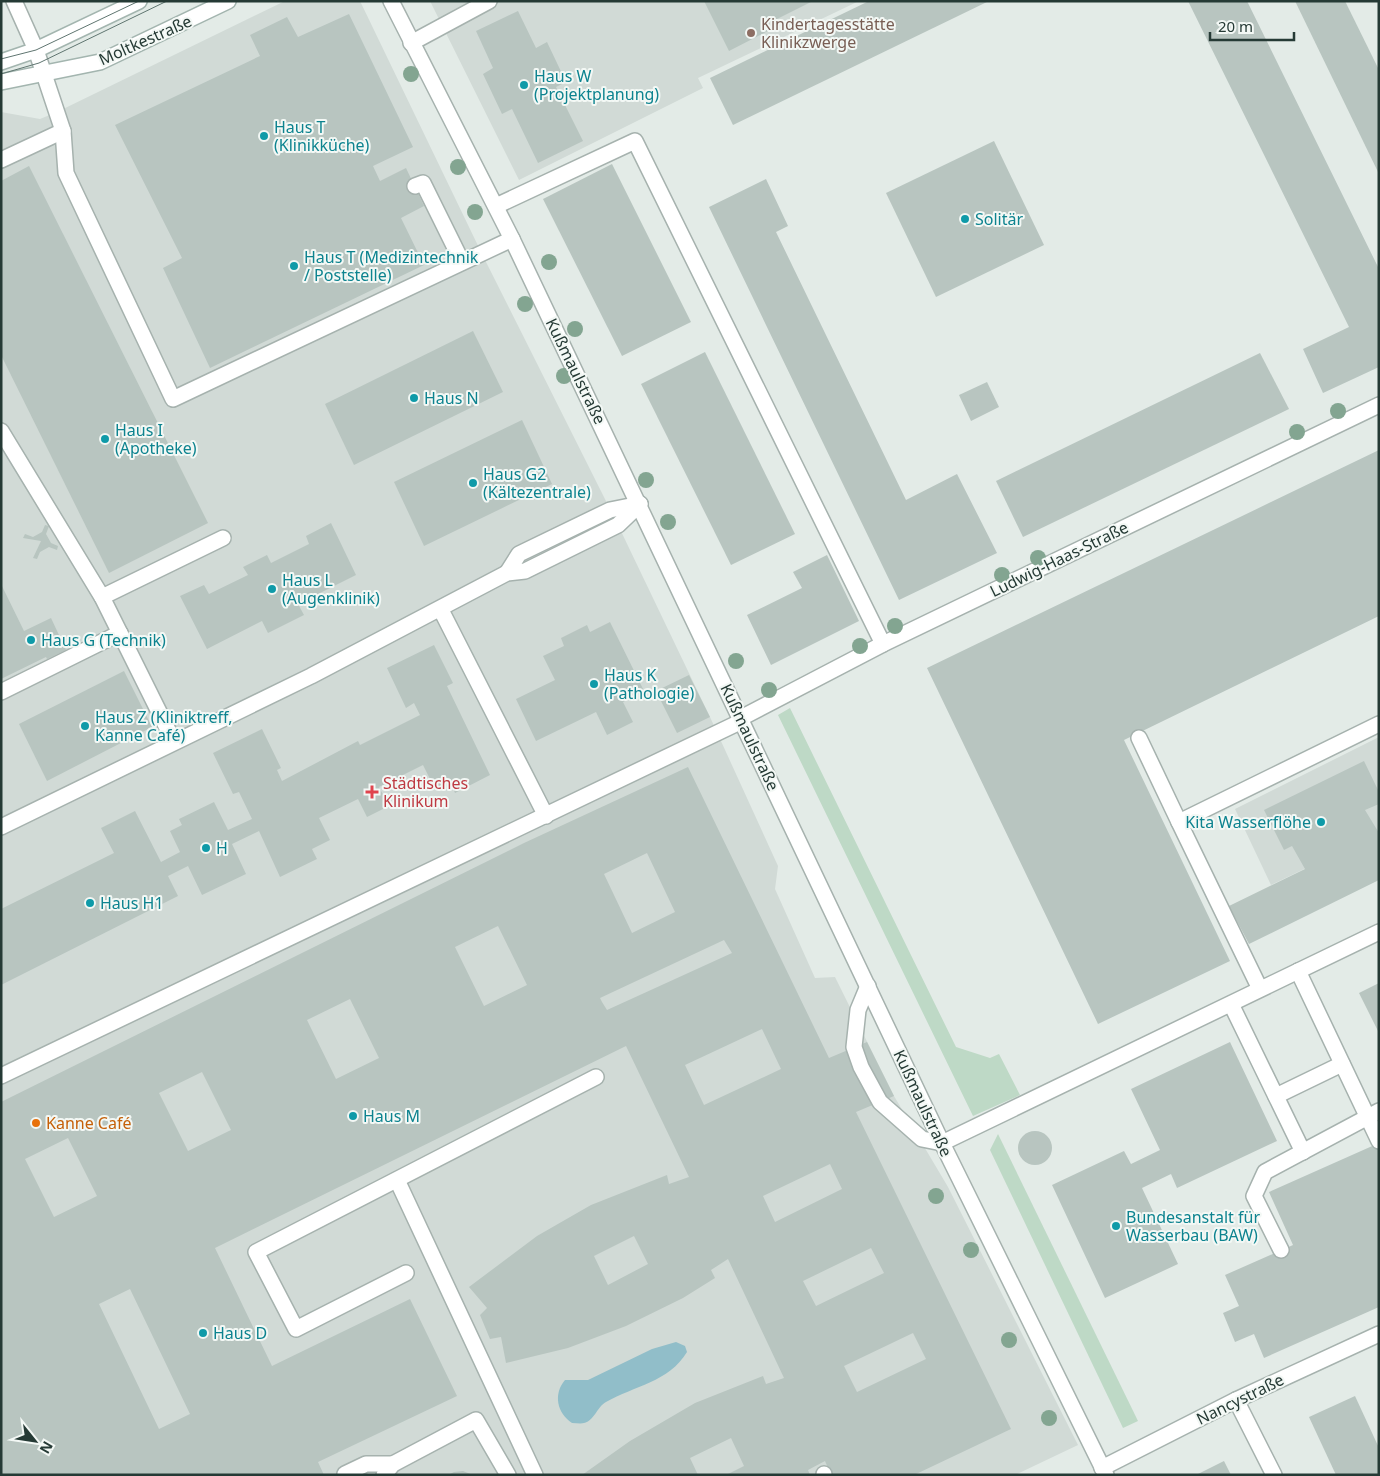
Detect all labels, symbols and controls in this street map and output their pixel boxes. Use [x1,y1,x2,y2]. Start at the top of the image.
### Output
street label: Moltkestraße [95,10,195,70]
scale bar [1210,10,1294,42]
place label: Kindertagesstätte Klinikzwerge [761,13,895,53]
text: 20 m [1218,16,1253,36]
marker: Kindertagesstätte Klinikzwerge [745,27,757,39]
place label: Haus W (Projektplanung) [534,65,659,105]
marker: Haus W (Projektplanung) [518,79,530,91]
place label: Haus T (Klinikküche) [274,116,370,156]
marker: Haus T (Klinikküche) [258,130,270,142]
place label: Solitär [975,208,1023,230]
marker: Solitär [959,213,971,225]
place label: Haus T (Medizintechnik / Poststelle) [304,246,479,286]
marker: Haus T (Medizintechnik / Poststelle) [288,260,300,272]
street label: Kußmaulstraße [541,314,611,428]
place label: Haus N [424,387,479,409]
marker: Haus N [408,392,420,404]
place label: Haus I (Apotheke) [115,419,197,459]
marker: Haus I (Apotheke) [99,433,111,445]
place label: Haus G2 (Kältezentrale) [483,463,591,503]
marker: Haus G2 (Kältezentrale) [467,477,479,489]
street label: Ludwig-Haas-Straße [986,516,1132,602]
place label: Haus L (Augenklinik) [282,569,380,609]
marker: Haus L (Augenklinik) [266,583,278,595]
place label: Haus G (Technik) [41,629,166,651]
marker: Haus G (Technik) [25,634,37,646]
place label: Haus K (Pathologie) [604,664,695,704]
marker: Haus K (Pathologie) [588,678,600,690]
street label: Kußmaulstraße [716,680,784,794]
place label: Haus Z (Kliniktreff, Kanne Café) [95,706,232,746]
marker: Haus Z (Kliniktreff, Kanne Café) [79,720,91,732]
place label: Städtisches Klinikum [383,772,468,812]
marker: Städtisches Klinikum [365,785,379,799]
place label: Kita Wasserflöhe [1185,811,1311,833]
marker: Kita Wasserflöhe [1315,816,1327,828]
place label: H [216,837,228,859]
marker: H [200,842,212,854]
place label: Haus H1 [100,892,164,914]
marker: Haus H1 [84,897,96,909]
street label: Kußmaulstraße [889,1046,957,1160]
place label: Haus M [363,1105,420,1127]
marker: Haus M [347,1110,359,1122]
place label: Kanne Café [46,1112,131,1134]
marker: Kanne Café [30,1117,42,1129]
place label: Bundesanstalt für Wasserbau (BAW) [1126,1206,1260,1246]
marker: Bundesanstalt für Wasserbau (BAW) [1110,1220,1122,1232]
place label: Haus D [213,1322,267,1344]
marker: Haus D [197,1327,209,1339]
street label: Nancystraße [1193,1368,1287,1430]
north arrow [10,1416,60,1466]
text: N [36,1438,58,1457]

